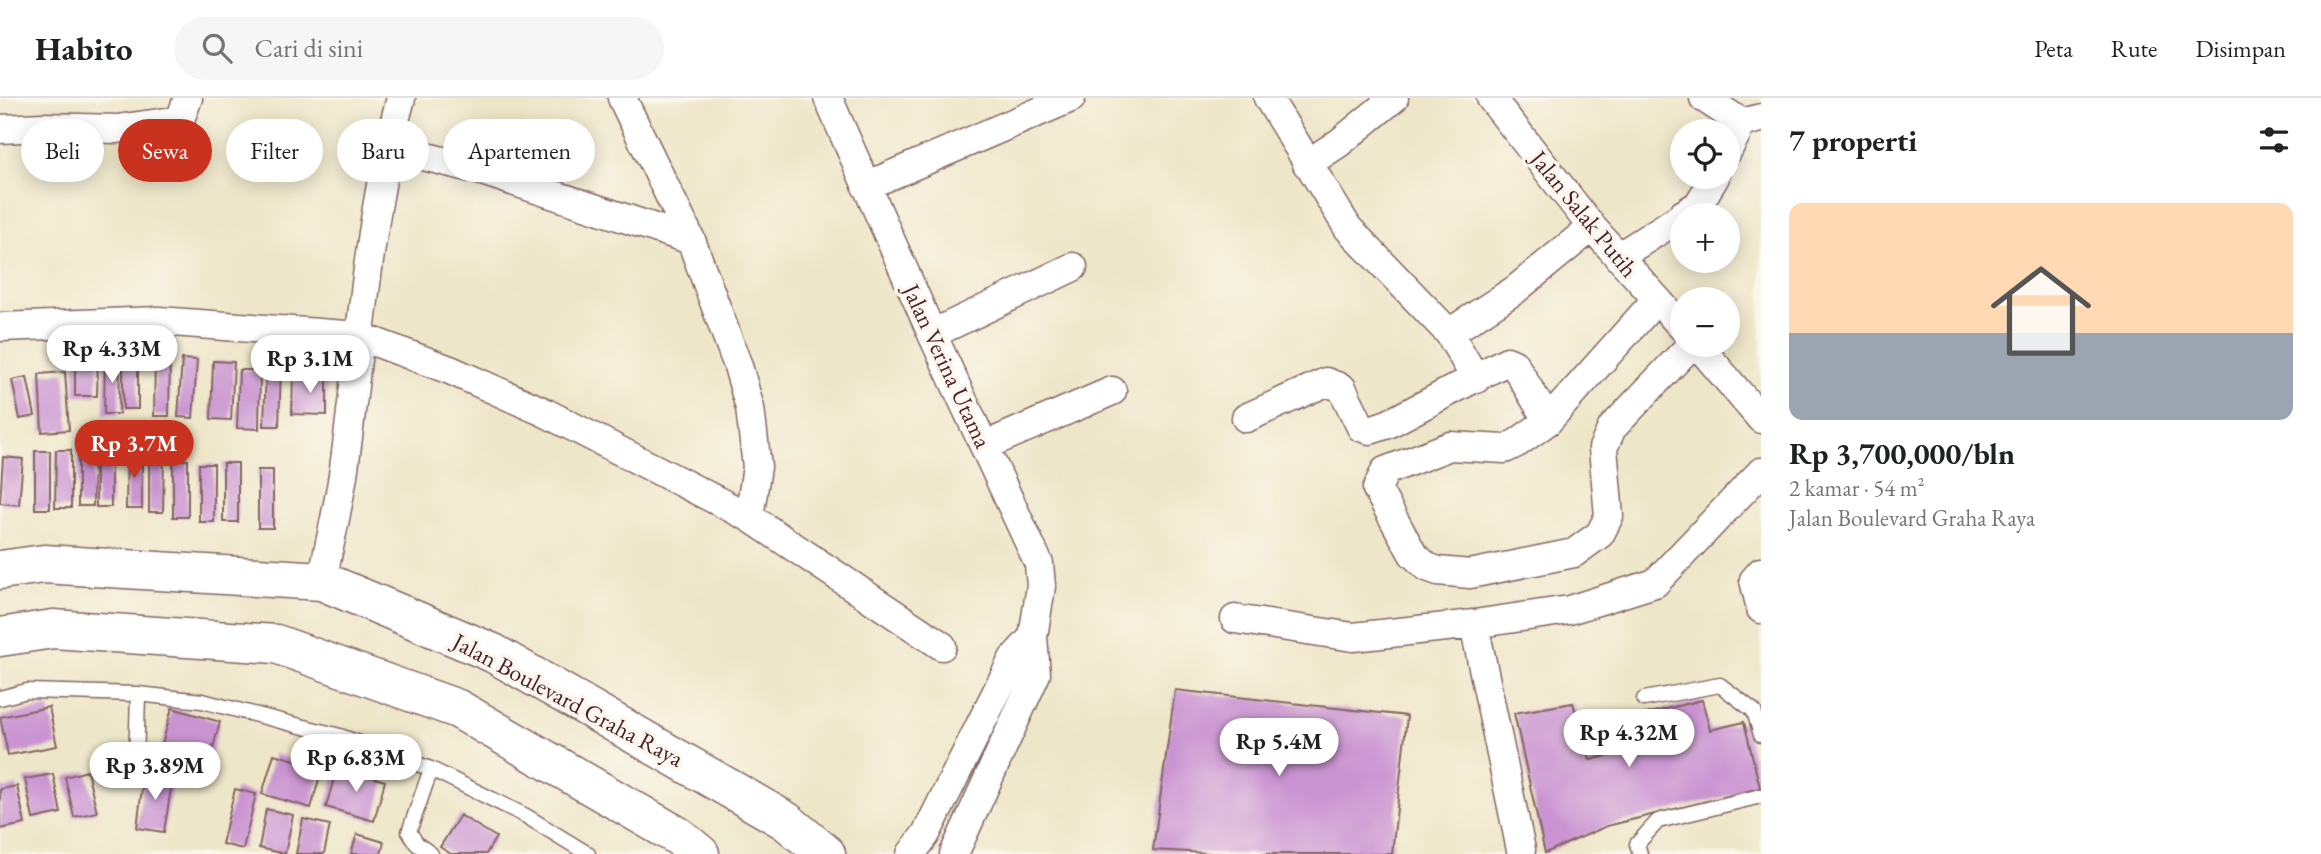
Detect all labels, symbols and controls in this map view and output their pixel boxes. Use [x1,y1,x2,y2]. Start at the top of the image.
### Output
search box [174,17,664,80]
text: Habito [35,27,132,70]
icon: search [198,29,236,67]
text: Cari di sini [254,31,363,65]
text: Peta [2034,33,2073,64]
text: Rute [2111,33,2157,64]
text: Disimpan [2195,33,2286,64]
chip: Beli [21,119,104,182]
chip: Sewa [118,119,212,182]
chip: Filter [226,119,323,182]
chip: Baru [337,119,429,182]
chip: Apartemen [443,119,595,182]
map controls [1670,119,1740,357]
button: locate [1670,119,1740,189]
text: 7 properti [1789,121,1917,160]
icon: filters [2255,121,2293,159]
street label: Jalan Salak Putih [1523,142,1645,283]
button: + [1670,203,1740,273]
icon: home [1978,248,2104,374]
street label: Jalan Verina Utama [895,277,999,453]
button: − [1670,287,1740,357]
pin: Rp 4.33M [40,326,184,385]
text: Rp 4.33M [63,333,161,363]
pin: Rp 3.1M [245,336,375,395]
text: Rp 3.1M [267,343,353,373]
pin: Rp 3.7M [69,420,199,480]
text: Rp 3.7M [91,428,177,458]
text: Rp 3,700,000/bln [1789,434,2015,473]
text: 2 kamar · 54 m² [1789,473,1925,503]
text: Jalan Boulevard Graha Raya [1789,503,2035,533]
street label: Jalan Boulevard Graha Raya [446,625,689,774]
pin: Rp 4.32M [1557,710,1701,769]
text: Rp 4.32M [1580,717,1678,747]
pin: Rp 5.4M [1214,718,1344,778]
text: Rp 5.4M [1236,726,1322,756]
pin: Rp 6.83M [284,734,428,794]
pin: Rp 3.89M [83,742,227,802]
text: Rp 6.83M [307,742,405,772]
text: Rp 3.89M [106,750,204,780]

